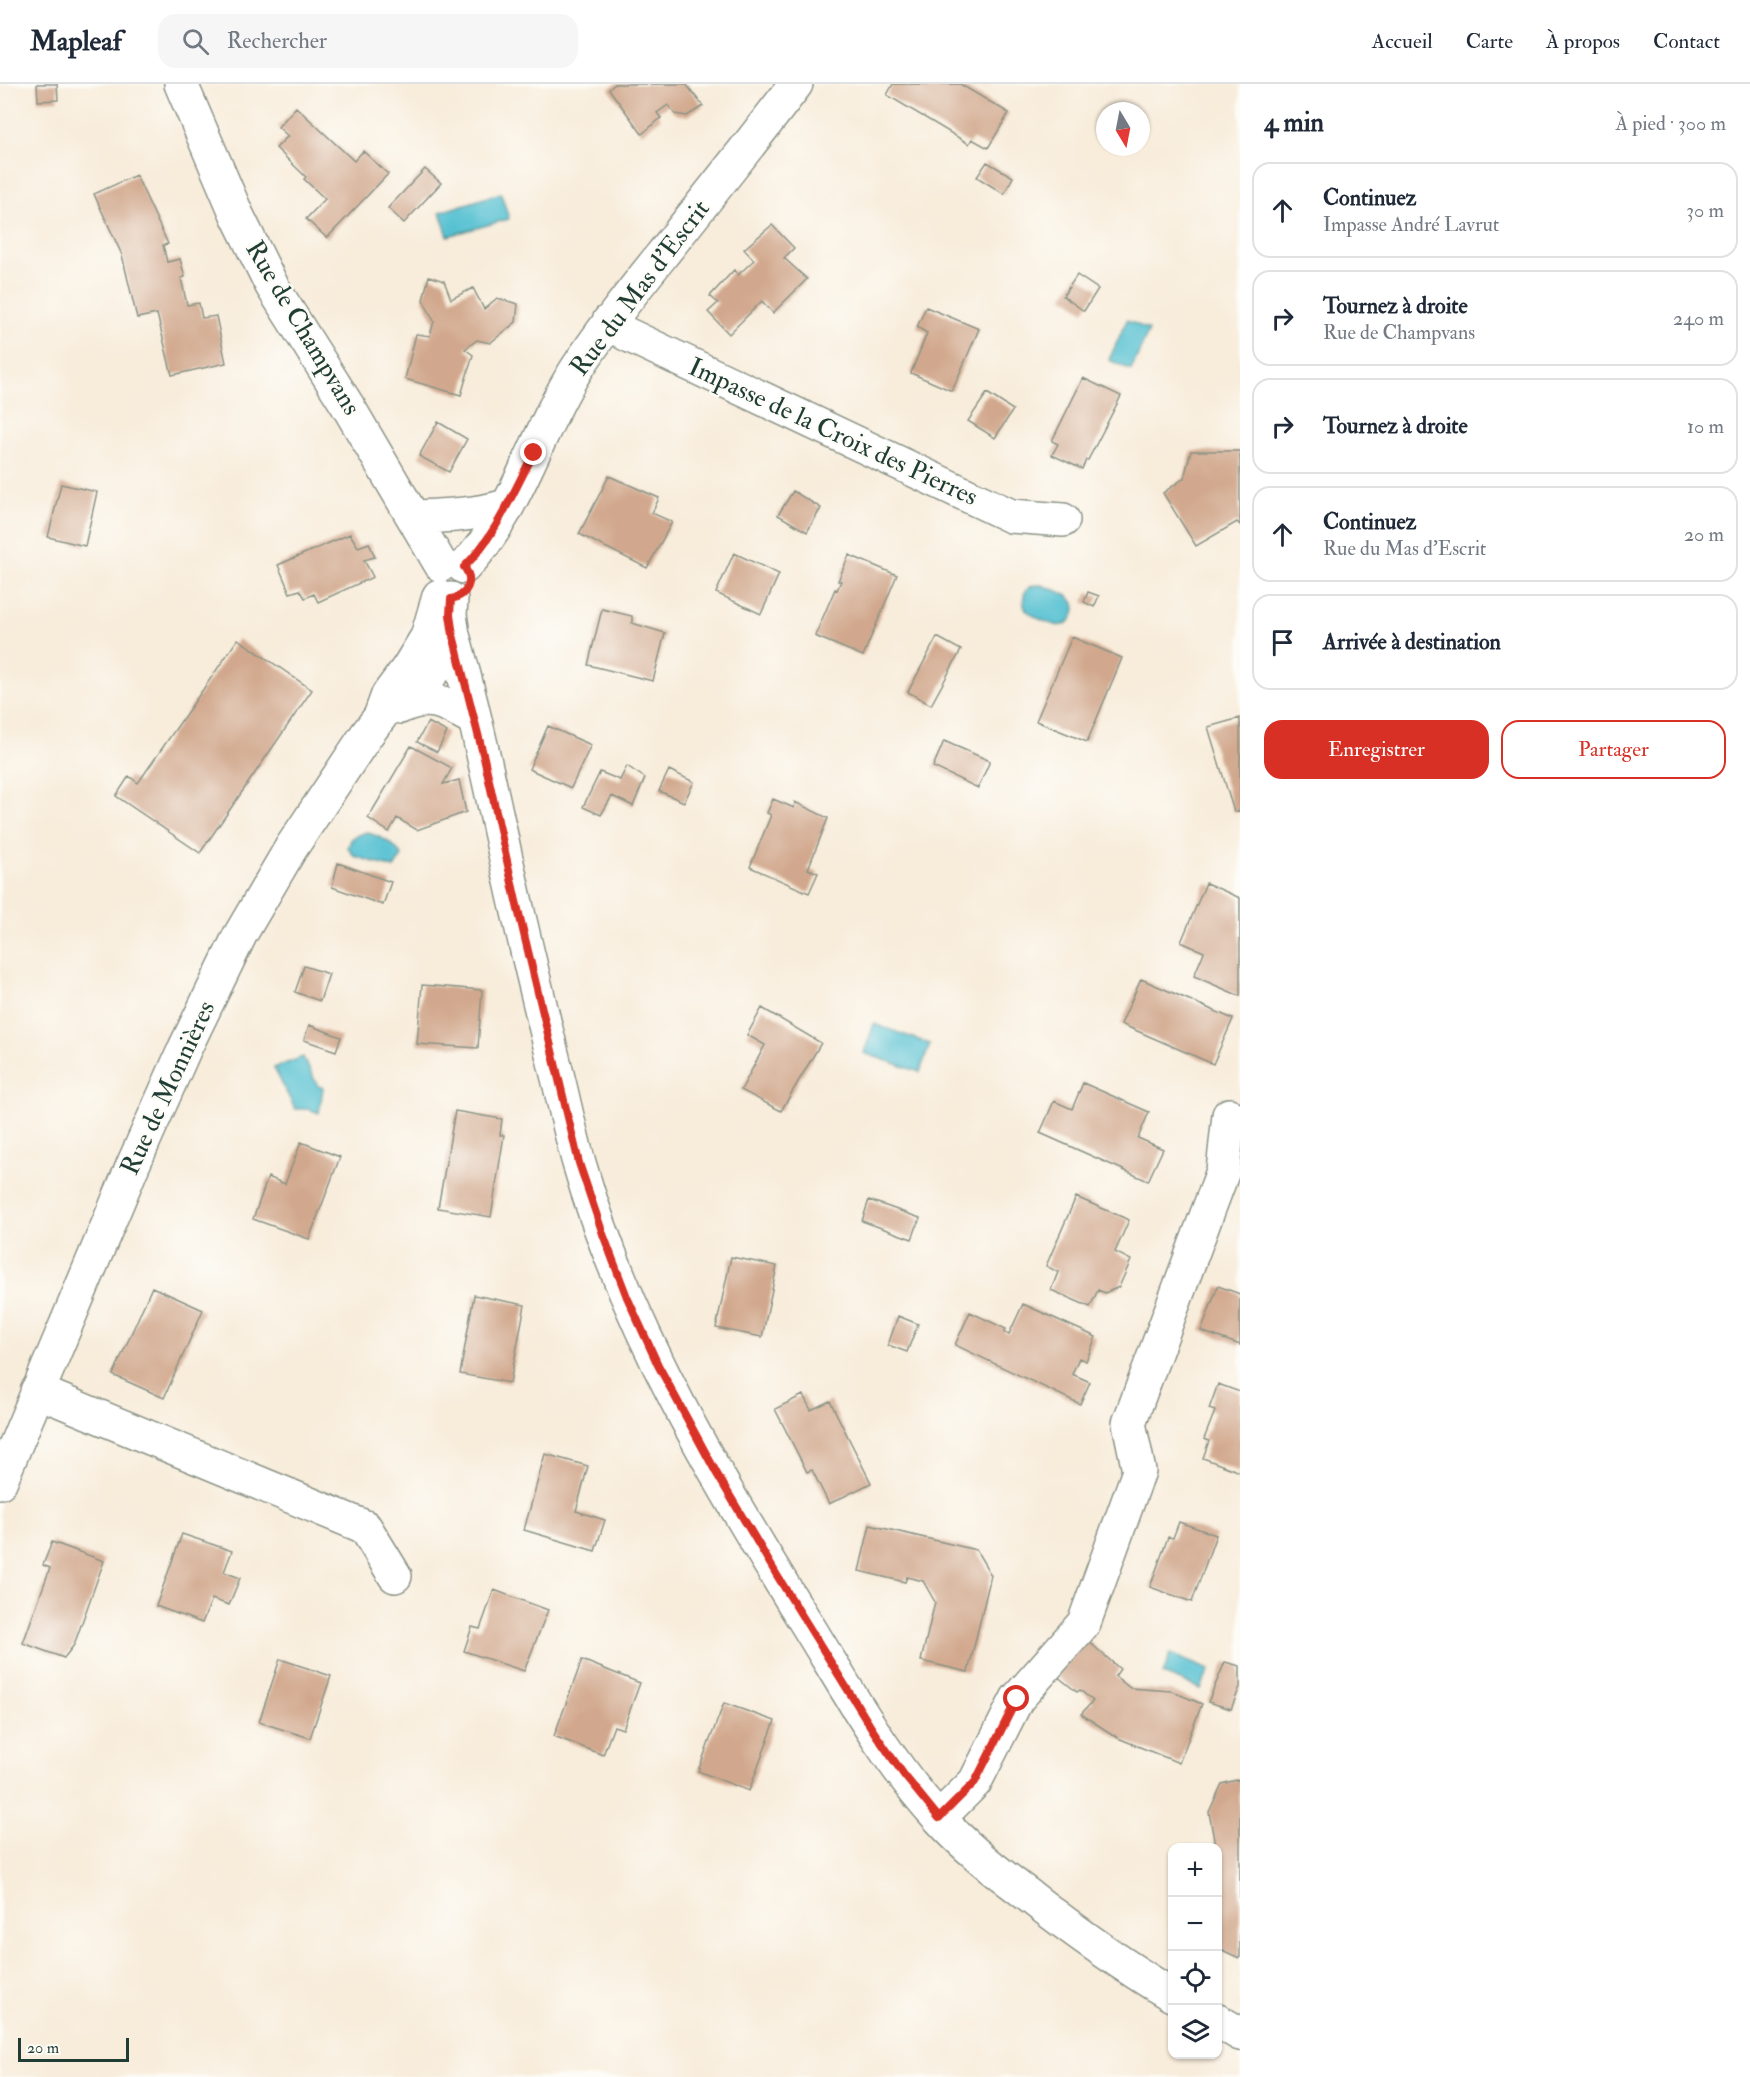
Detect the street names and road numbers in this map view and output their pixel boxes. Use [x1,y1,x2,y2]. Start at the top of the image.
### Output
street label: Rue du Mas d'Escrit [563,194,717,382]
street label: Rue de Champvans [237,235,368,422]
street label: Impasse de la Croix des Pierres [683,351,983,514]
street label: Rue de Monnières [114,996,222,1180]

